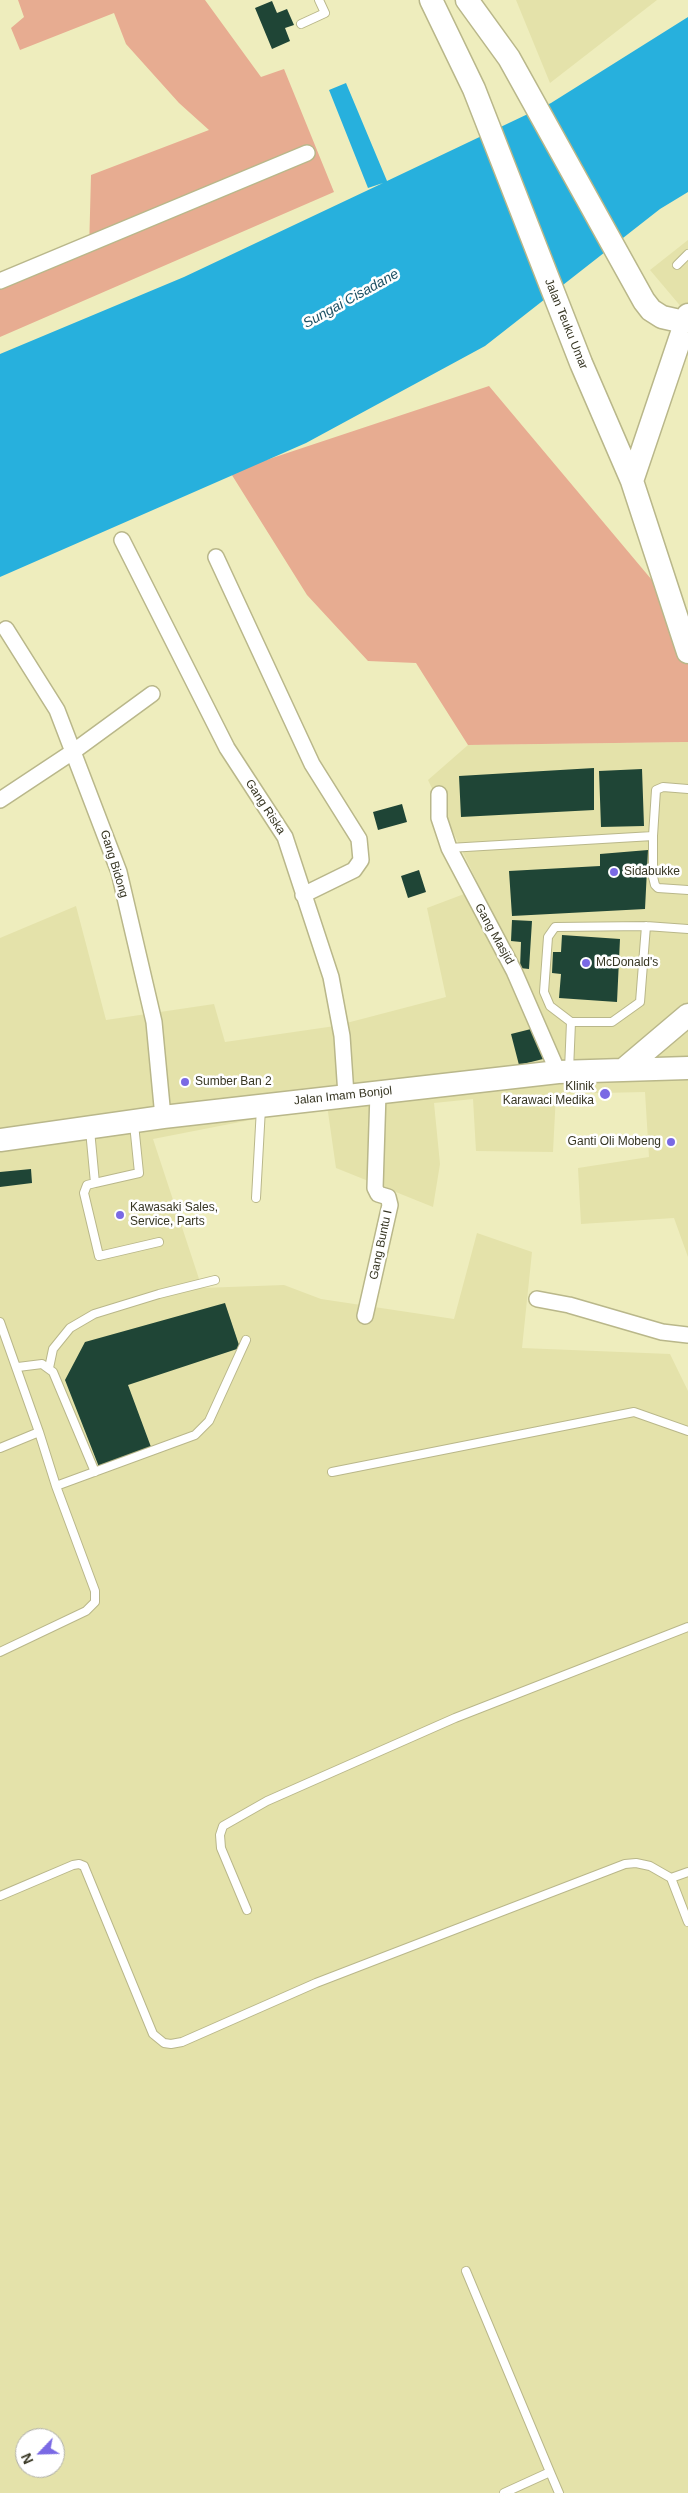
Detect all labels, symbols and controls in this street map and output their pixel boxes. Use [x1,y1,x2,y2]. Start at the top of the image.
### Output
water label: Sungai Cisadane [300,266,402,332]
street label: Jalan Teuku Umar [541,276,591,372]
street label: Gang Riska [242,777,288,837]
street label: Gang Bidong [97,828,131,900]
place label: Sidabukke [624,865,680,879]
marker: Sidabukke [608,866,620,878]
street label: Gang Masjid [471,901,517,967]
place label: McDonald's [596,956,658,970]
marker: McDonald's [580,957,592,969]
place label: Sumber Ban 2 [195,1075,272,1089]
marker: Sumber Ban 2 [179,1076,191,1088]
place label: Klinik Karawaci Medika [503,1080,594,1108]
street label: Jalan Imam Bonjol [293,1084,393,1108]
marker: Klinik Karawaci Medika [598,1087,612,1101]
place label: Ganti Oli Mobeng [568,1135,661,1149]
marker: Ganti Oli Mobeng [665,1136,677,1148]
place label: Kawasaki Sales, Service, Parts [130,1201,218,1229]
marker: Kawasaki Sales, Service, Parts [114,1209,126,1221]
street label: Gang Buntu I [367,1209,395,1281]
north arrow [15,2428,65,2478]
text: N [18,2451,37,2467]

